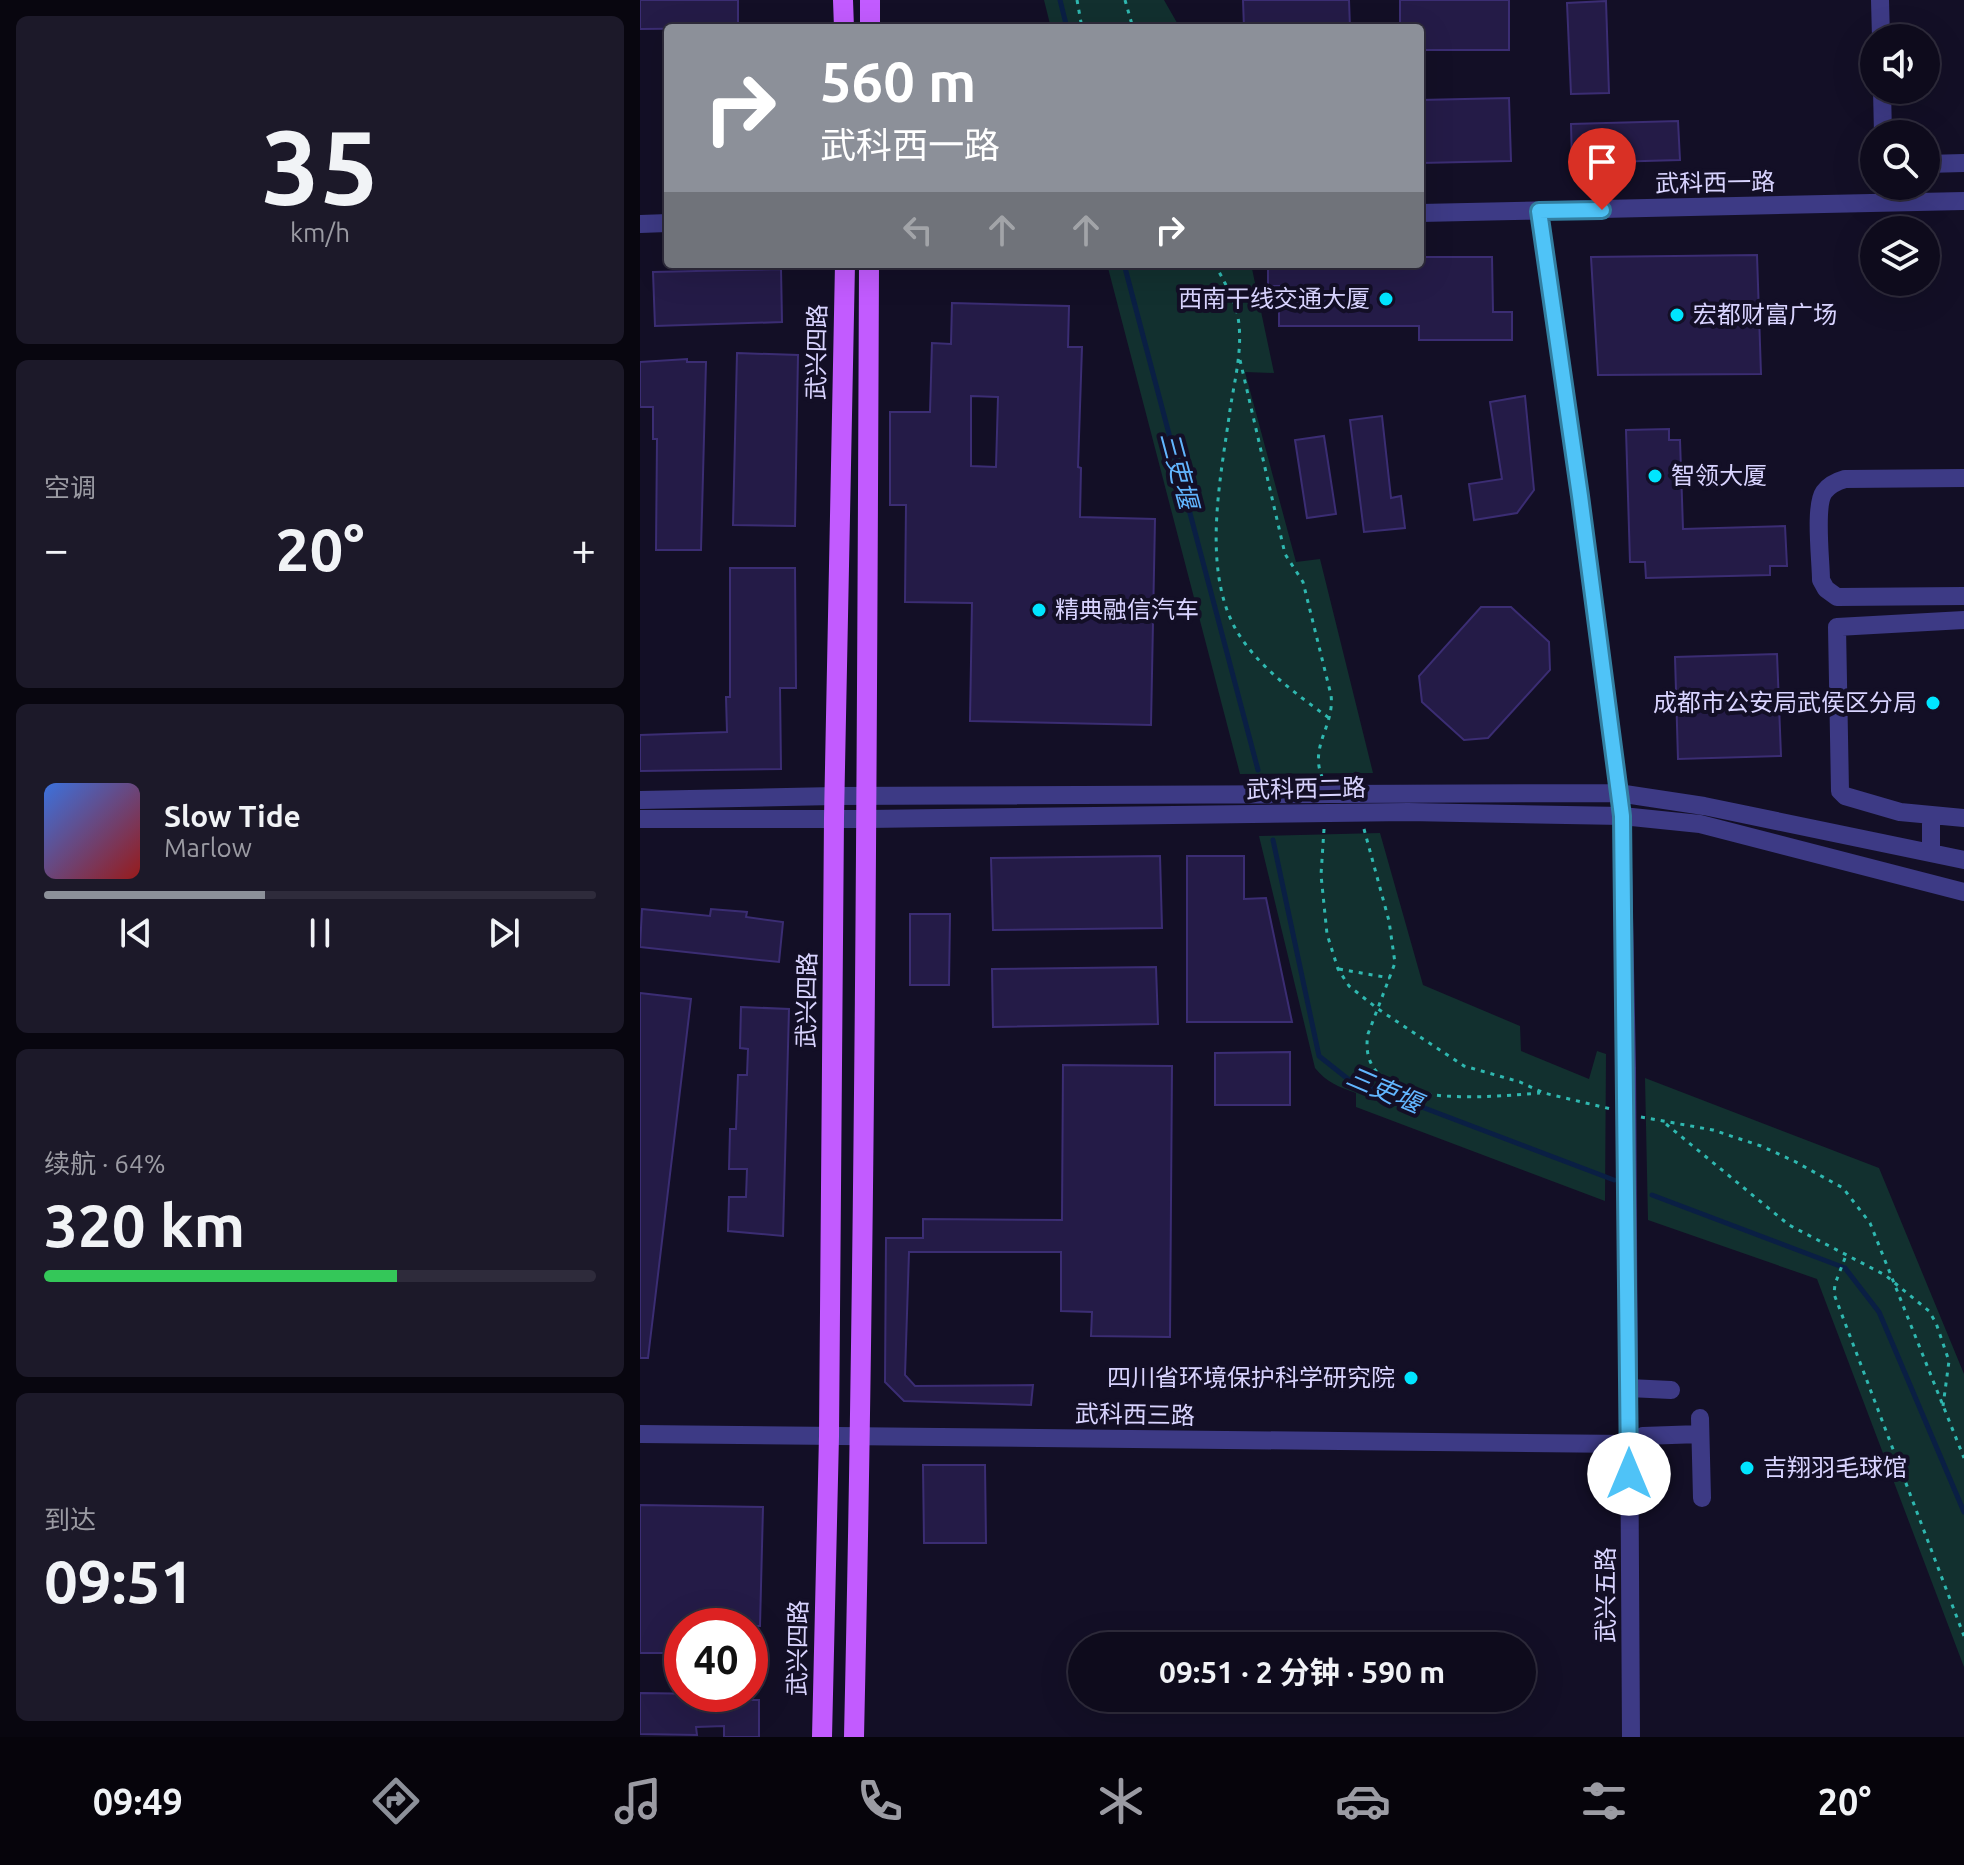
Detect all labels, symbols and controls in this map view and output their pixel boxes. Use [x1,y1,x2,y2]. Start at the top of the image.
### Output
map controls [1860,24,1940,296]
button: sound [1860,24,1940,104]
text: 560 m [820,50,976,113]
icon: right [688,56,792,160]
text: 35 [261,107,379,224]
button: search [1860,120,1940,200]
text: 武科西一路 [820,124,1000,165]
pin [1568,128,1636,210]
icon: arrive [1580,140,1624,184]
street label: 武科西一路 [1655,168,1775,197]
icon: left [896,208,940,252]
icon: ahead [980,208,1024,252]
icon: ahead [1064,208,1108,252]
icon: right [1148,208,1192,252]
button: layers [1860,216,1940,296]
text: km/h [290,218,350,247]
place label: 西南干线交通大厦 [1178,285,1370,312]
marker: 西南干线交通大厦 [1377,290,1395,308]
place label: 宏都财富广场 [1693,301,1837,328]
street label: 武兴四路 [802,304,831,400]
marker: 宏都财富广场 [1668,306,1686,324]
water label: 三吏堰 [1155,428,1205,515]
place label: 智领大厦 [1671,462,1767,489]
marker: 智领大厦 [1646,467,1664,485]
text: 空调 [44,473,96,502]
text: 20° [276,515,364,582]
text: − [44,524,69,573]
text: + [571,524,596,573]
place label: 精典融信汽车 [1055,596,1199,623]
marker: 精典融信汽车 [1030,601,1048,619]
place label: 成都市公安局武侯区分局 [1653,689,1917,716]
marker: 成都市公安局武侯区分局 [1924,694,1942,712]
street label: 武科西二路 [1246,774,1366,803]
text: Slow Tide [164,799,301,833]
text: Marlow [164,833,252,862]
icon: previous [114,911,158,955]
icon: pause [298,911,342,955]
icon: next [482,911,526,955]
street label: 武兴四路 [792,952,821,1048]
water label: 三吏堰 [1343,1061,1429,1120]
text: 续航 · 64% [44,1149,166,1178]
text: 320 km [44,1191,245,1258]
place label: 四川省环境保护科学研究院 [1107,1364,1395,1391]
marker: 四川省环境保护科学研究院 [1402,1369,1420,1387]
street label: 武科西三路 [1075,1400,1195,1429]
position arrow [1587,1432,1671,1516]
place label: 吉翔羽毛球馆 [1763,1454,1907,1481]
marker: 吉翔羽毛球馆 [1738,1459,1756,1477]
text: 到达 [44,1505,96,1534]
text: 09:51 [44,1547,194,1614]
street label: 武兴五路 [1592,1547,1619,1643]
street label: 武兴四路 [783,1600,812,1696]
speed limit sign: 40 [664,1608,768,1712]
text: 09:51 · 2 分钟 · 590 m [1159,1655,1445,1689]
icon: directions [368,1773,424,1829]
icon: music [610,1773,666,1829]
icon: phone [852,1773,908,1829]
icon: climate [1093,1773,1149,1829]
icon: car [1335,1773,1391,1829]
icon: filters [1576,1773,1632,1829]
text: 09:49 [93,1781,183,1822]
text: 20° [1818,1781,1871,1822]

